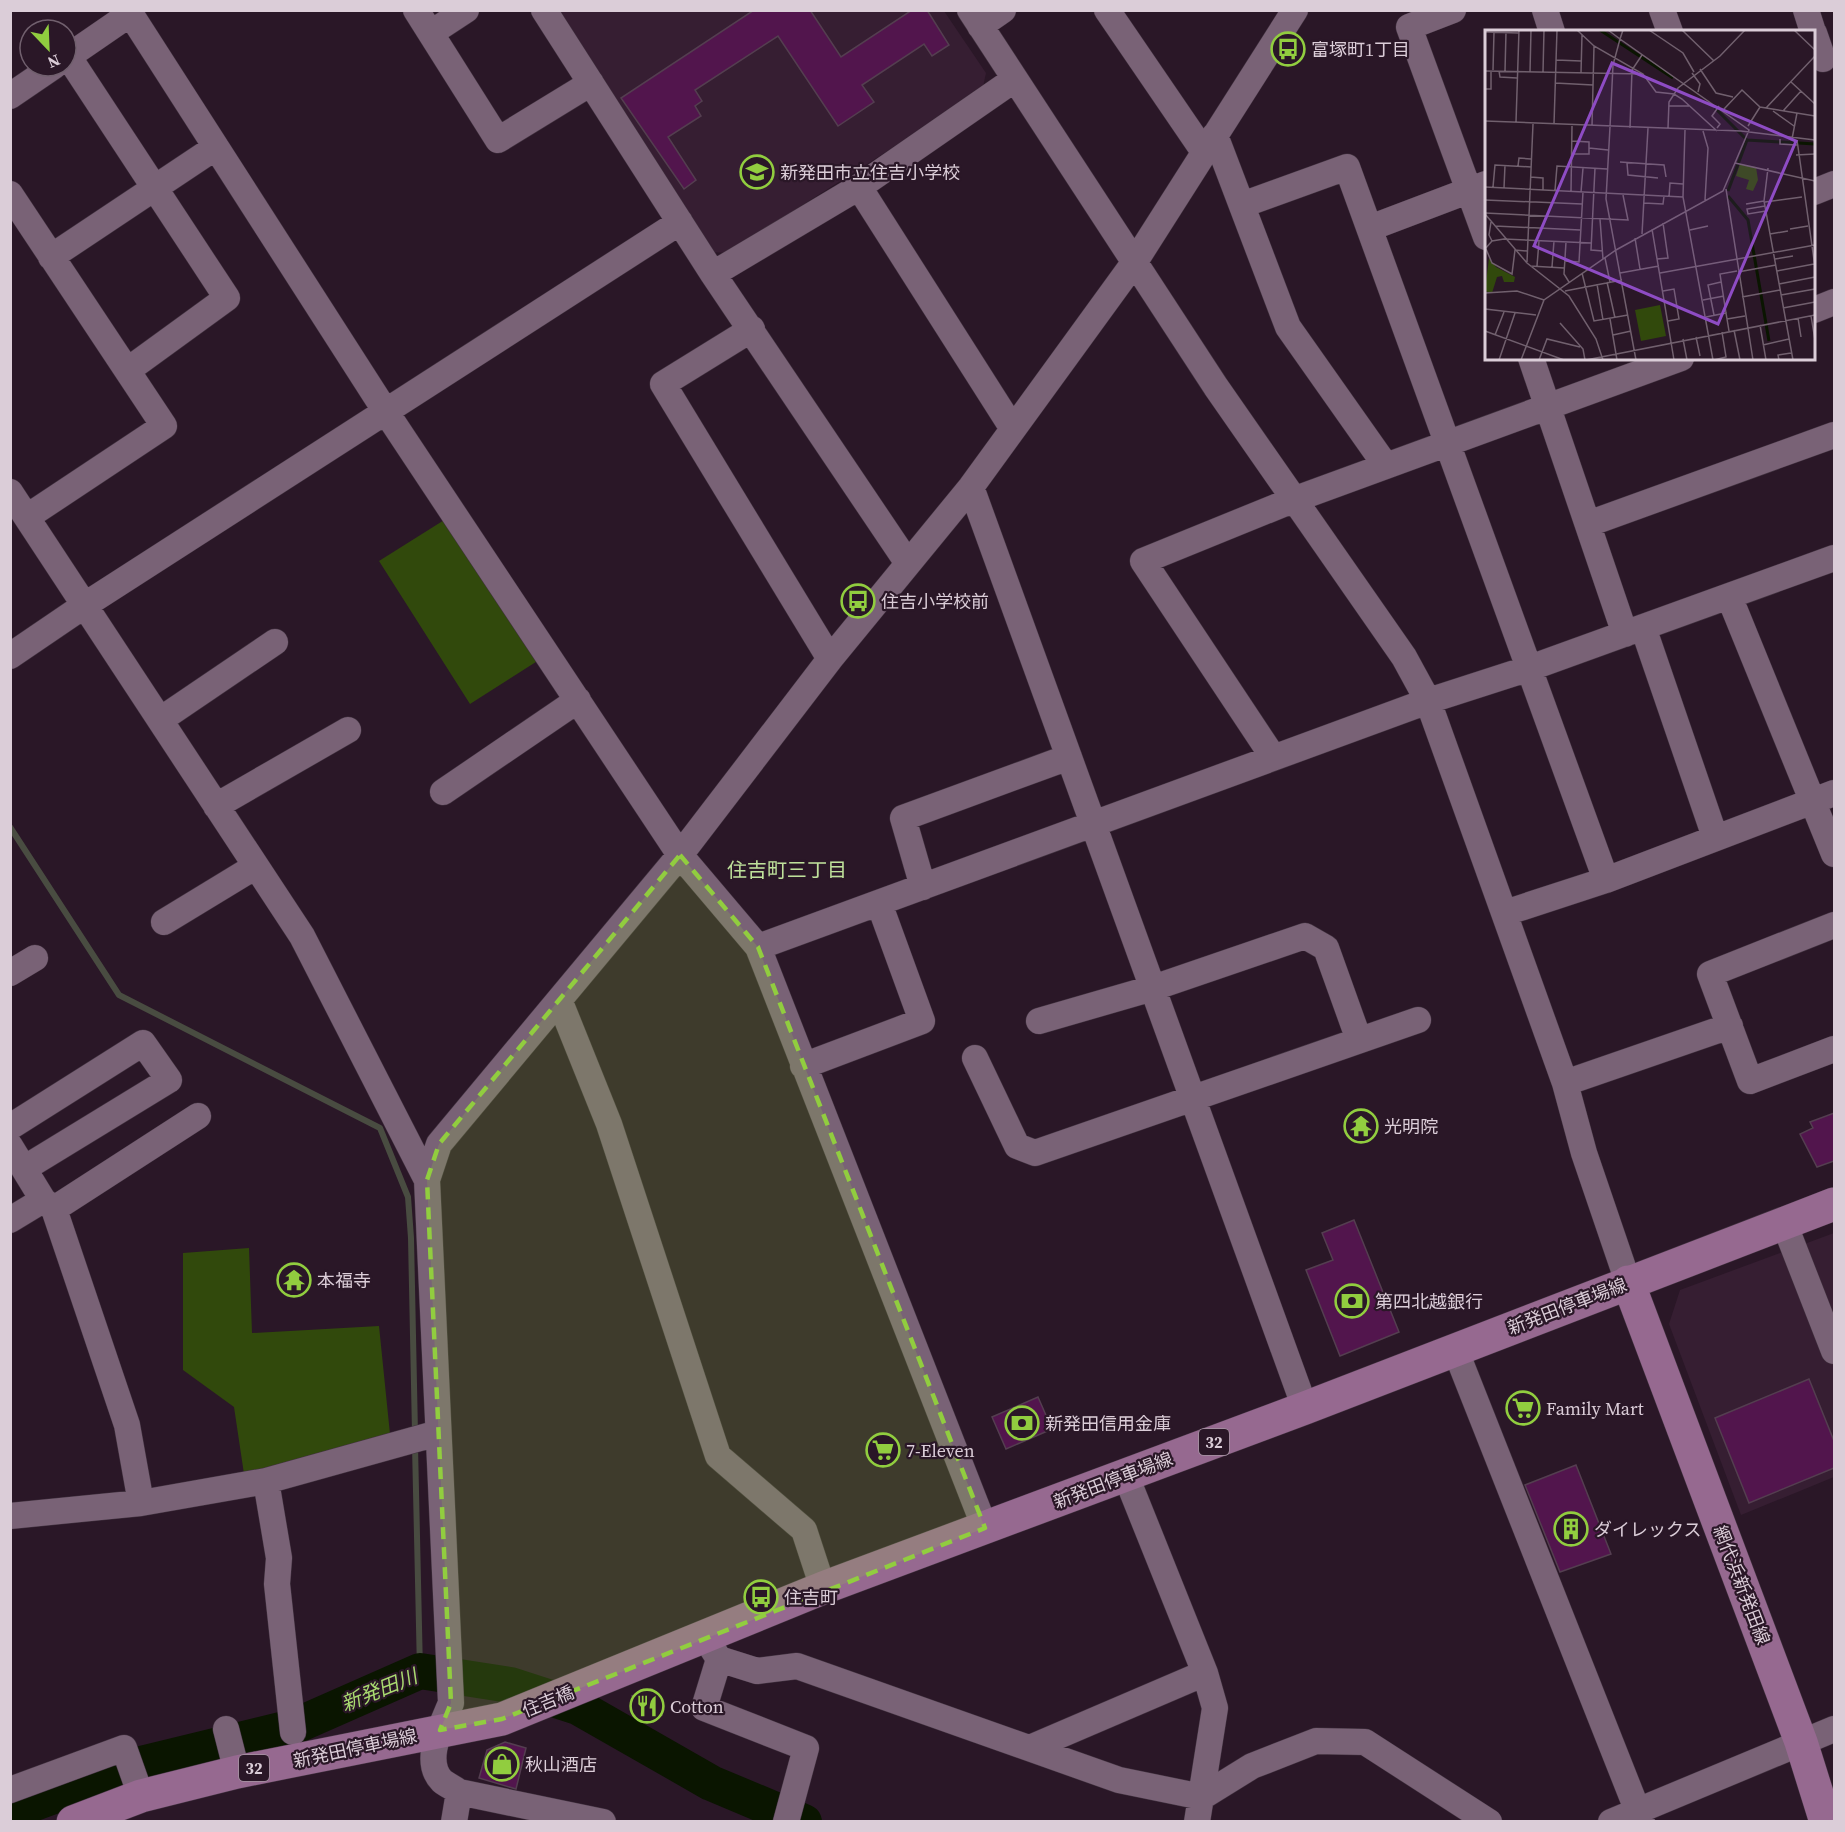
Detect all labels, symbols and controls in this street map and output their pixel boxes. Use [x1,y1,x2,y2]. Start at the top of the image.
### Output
north arrow [18,18,78,78]
inset map [1485,30,1815,360]
bus stop icon: 富塚町1丁目 [1270,31,1306,67]
place label: 富塚町1丁目 [1311,37,1410,62]
text: N [44,49,64,74]
school or university icon: 新発田市立住吉小学校 [739,154,775,190]
place label: 新発田市立住吉小学校 [780,160,960,185]
bus stop icon: 住吉小学校前 [840,583,876,619]
place label: 住吉小学校前 [881,589,989,614]
district label: 住吉町三丁目 [727,856,847,884]
temple icon: 光明院 [1343,1108,1379,1144]
place label: 光明院 [1384,1114,1438,1139]
temple icon: 本福寺 [276,1262,312,1298]
place label: 本福寺 [317,1268,371,1293]
street label: 新発田停車場線 [1504,1272,1630,1340]
bank icon: 第四北越銀行 [1334,1283,1370,1319]
place label: 第四北越銀行 [1375,1289,1483,1314]
supermarket icon: Family Mart [1505,1390,1541,1426]
place label: Family Mart [1546,1396,1644,1421]
bank icon: 新発田信用金庫 [1004,1405,1040,1441]
place label: 新発田信用金庫 [1045,1411,1171,1436]
road number: 32 [1199,1429,1229,1455]
supermarket icon: 7-Eleven [865,1432,901,1468]
place label: 7-Eleven [906,1438,975,1463]
street label: 新発田停車場線 [1050,1446,1176,1514]
building icon: ダイレックス [1553,1511,1589,1547]
place label: ダイレックス [1594,1517,1701,1542]
street label: 網代浜新発田線 [1708,1522,1776,1648]
bus stop icon: 住吉町 [743,1579,779,1615]
place label: 住吉町 [784,1585,838,1610]
water label: 新発田川 [337,1661,423,1718]
street label: 住吉橋 [518,1679,578,1723]
restaurant icon: Cotton [629,1688,665,1724]
place label: Cotton [670,1694,724,1719]
street label: 新発田停車場線 [291,1723,419,1773]
shop icon: 秋山酒店 [484,1746,520,1782]
place label: 秋山酒店 [525,1752,597,1777]
road number: 32 [239,1755,269,1781]

